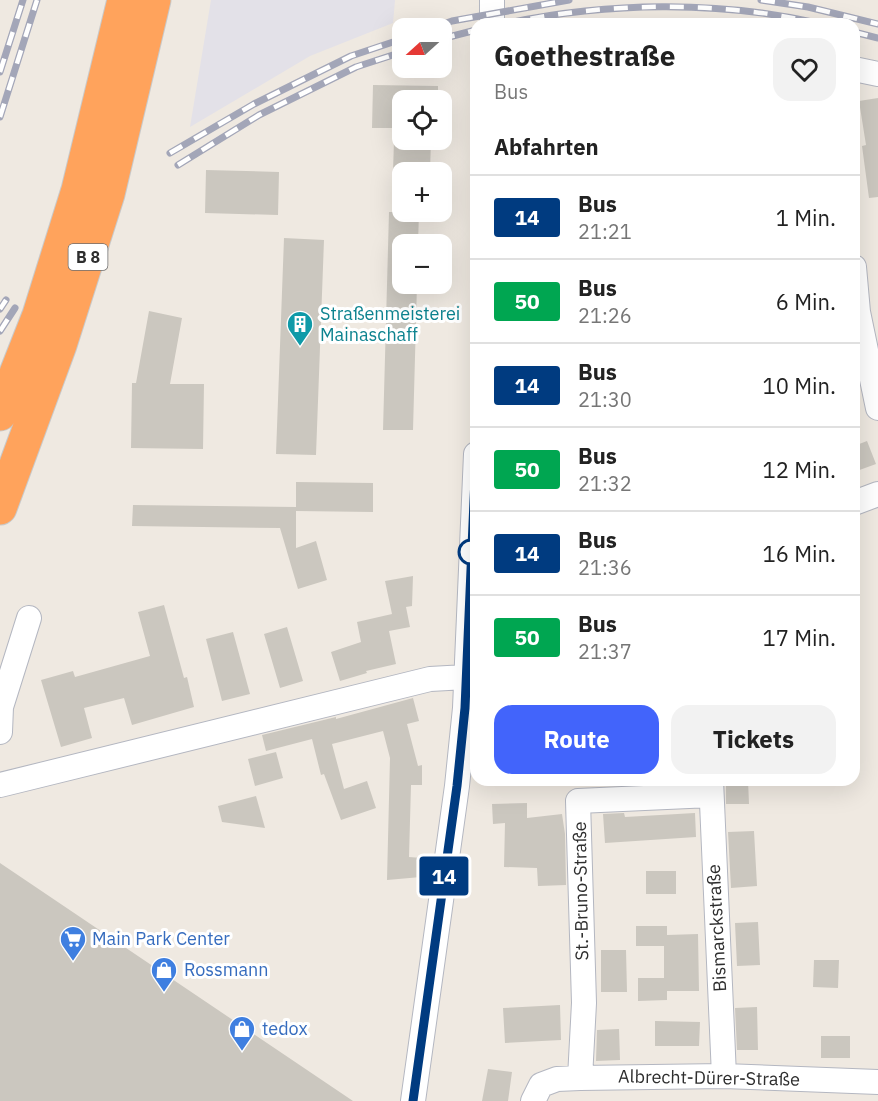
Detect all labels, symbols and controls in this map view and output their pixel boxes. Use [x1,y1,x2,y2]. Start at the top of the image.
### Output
north arrow [392,18,452,78]
map controls [392,18,452,294]
text: Goethestraße [494,37,676,74]
button: heart [773,38,836,101]
text: Bus [494,78,528,105]
button: locate [392,90,452,150]
text: Abfahrten [494,132,599,161]
button: + [392,162,452,222]
text: Bus [578,189,617,218]
text: 14 [514,203,540,231]
text: 1 Min. [776,203,836,232]
text: 21:21 [578,218,632,245]
button: − [392,234,452,294]
road number: B 8 [68,244,107,270]
text: Bus [578,273,617,302]
text: 50 [514,287,540,315]
text: 6 Min. [776,287,836,316]
place label: Straßenmeisterei Mainaschaff [320,302,460,346]
text: 21:26 [578,302,632,329]
building icon: Straßenmeisterei Mainaschaff [285,309,315,347]
text: Bus [578,357,617,386]
text: 14 [514,371,540,399]
text: 10 Min. [763,371,836,400]
text: 21:30 [578,386,632,413]
text: Bus [578,441,617,470]
text: 50 [514,455,540,483]
text: 12 Min. [763,455,836,484]
text: 21:32 [578,470,632,497]
text: Bus [578,525,617,554]
unlabelled marker [458,539,484,565]
text: 14 [514,539,540,567]
text: 16 Min. [763,539,836,568]
text: 21:36 [578,554,632,581]
text: Bus [578,609,617,638]
text: 50 [514,623,540,651]
text: 17 Min. [763,623,836,652]
text: 21:37 [578,638,632,665]
button: Route [494,705,659,774]
button: Tickets [671,705,836,774]
street label: St.-Bruno-Straße [568,821,593,961]
line badge: 14 [417,856,471,896]
text: 14 [431,862,457,890]
street label: Bismarckstraße [702,864,731,992]
supermarket icon: Main Park Center [58,924,88,962]
place label: Main Park Center [92,927,230,950]
shop icon: Rossmann [149,955,179,993]
place label: Rossmann [184,958,269,981]
shop icon: tedox [227,1014,257,1052]
place label: tedox [262,1017,308,1040]
street label: Albrecht-Dürer-Straße [618,1064,800,1091]

